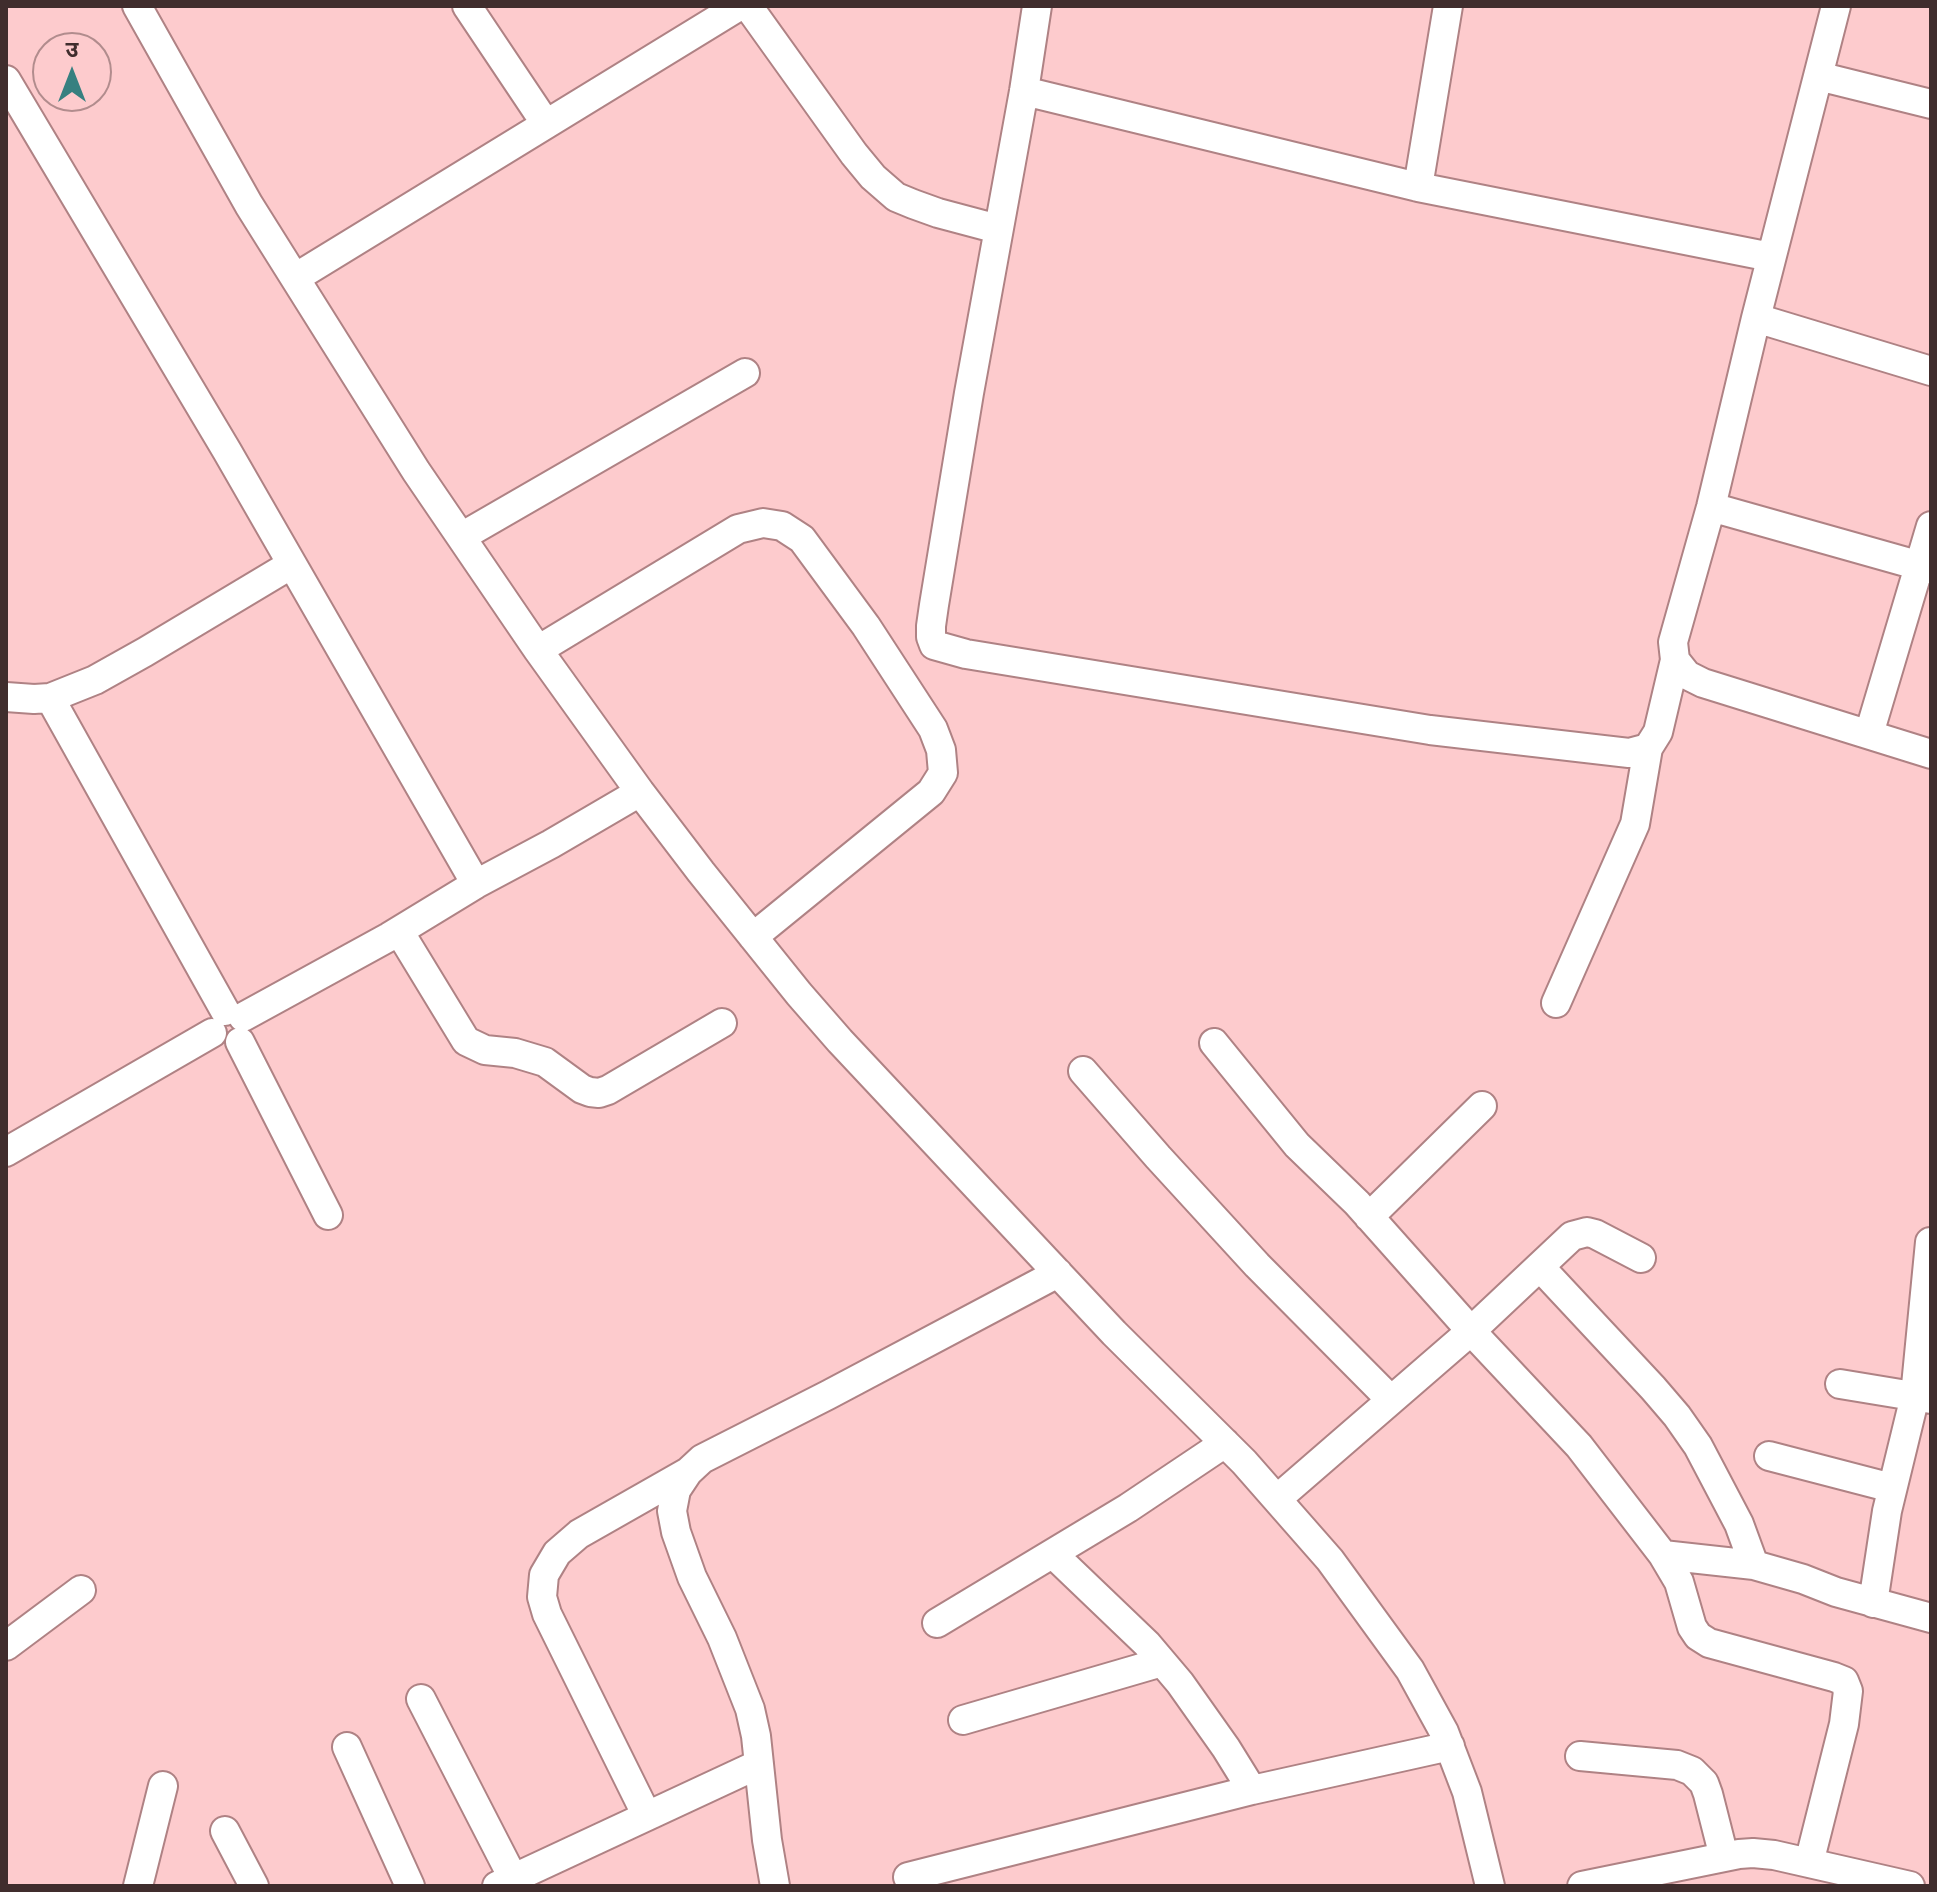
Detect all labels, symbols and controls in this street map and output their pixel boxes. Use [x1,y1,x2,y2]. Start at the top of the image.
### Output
north arrow [32,32,112,112]
text: उ [66,36,78,63]

